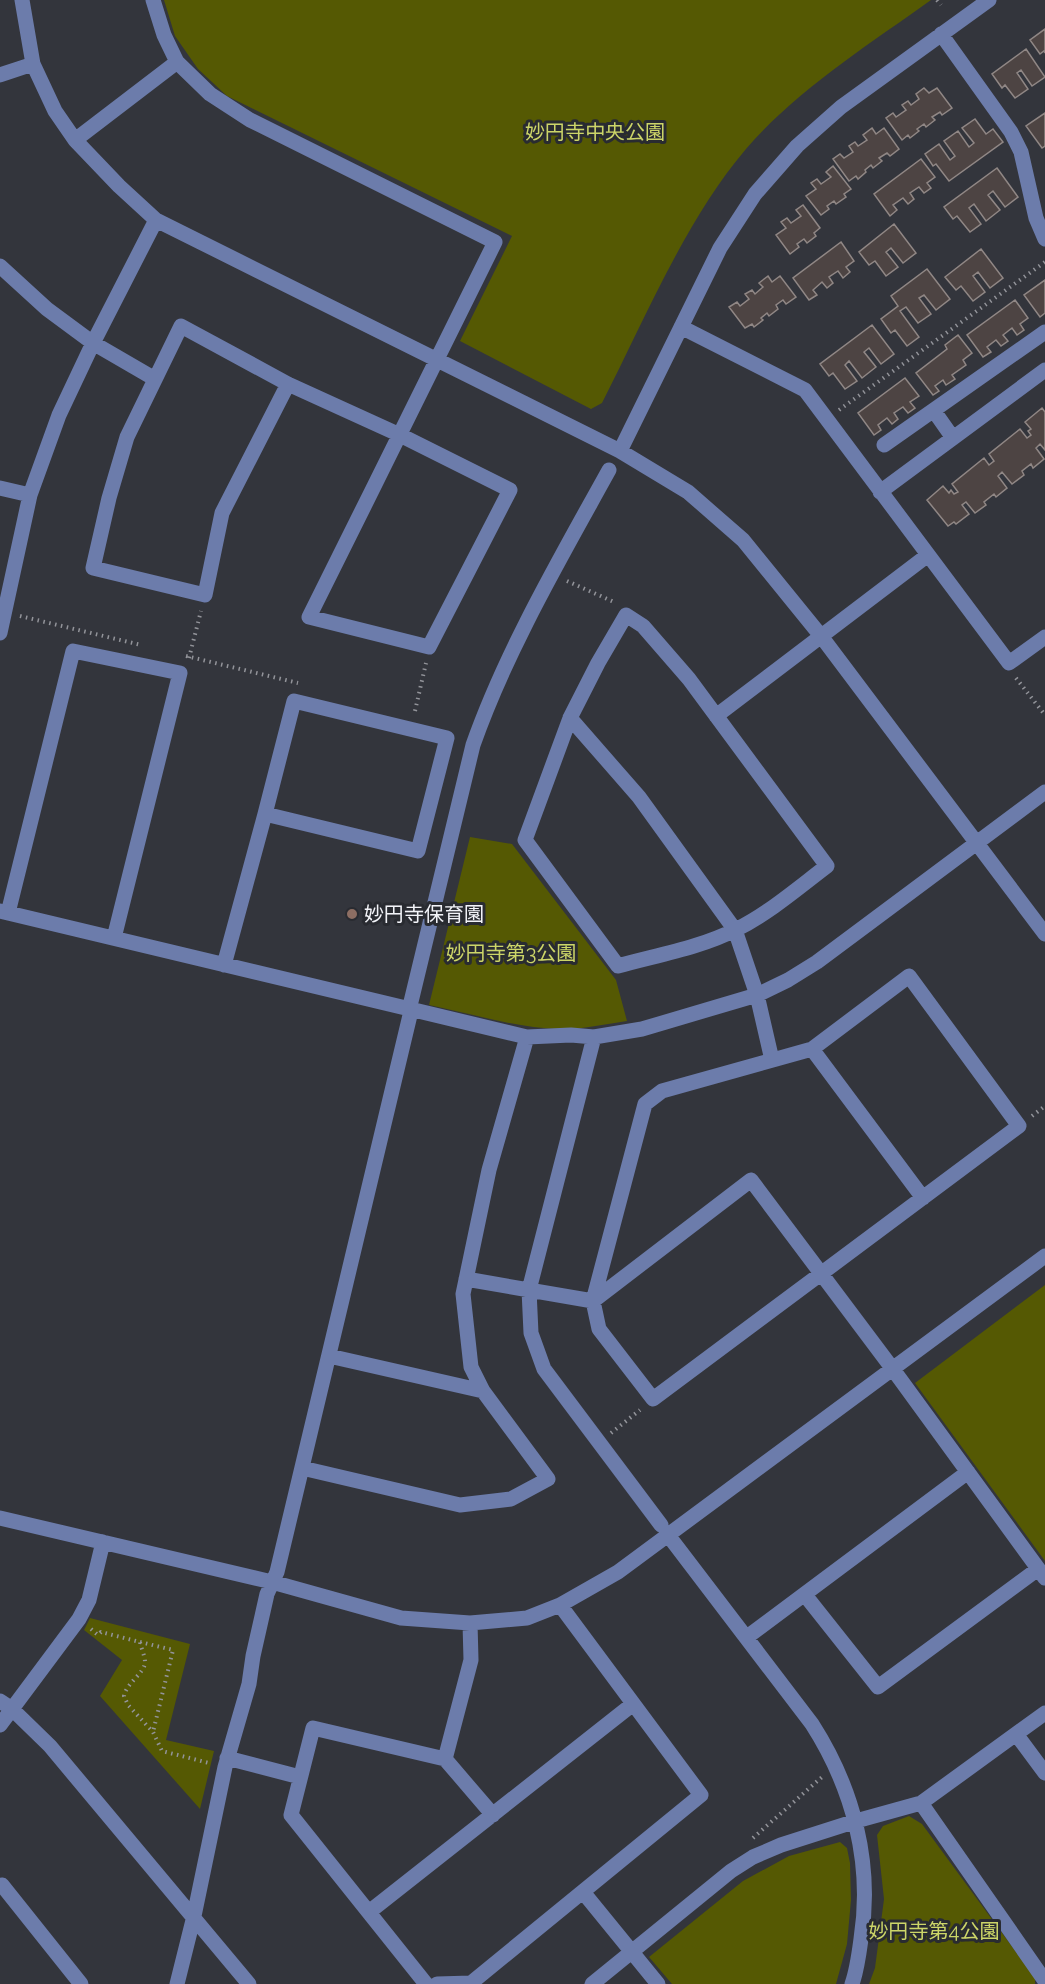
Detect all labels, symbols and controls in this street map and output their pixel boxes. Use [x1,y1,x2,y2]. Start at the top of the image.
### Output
park label: 妙円寺中央公園 [525,120,665,144]
place label: 妙円寺保育園 [364,902,484,926]
marker: 妙円寺保育園 [345,907,359,921]
park label: 妙円寺第3公園 [446,941,576,965]
park label: 妙円寺第4公園 [869,1919,999,1943]

